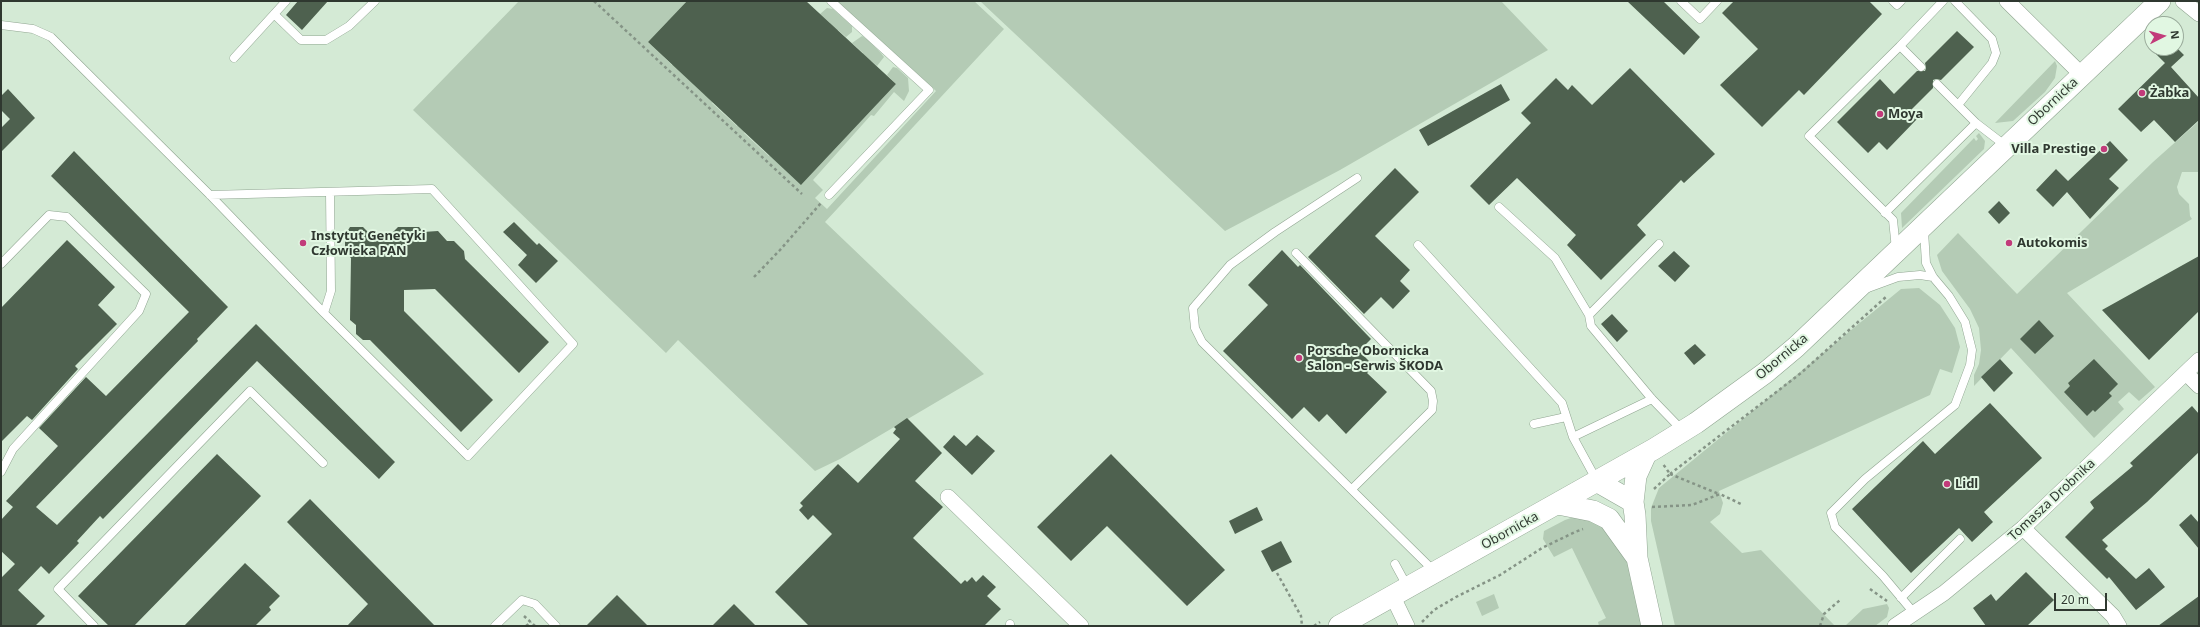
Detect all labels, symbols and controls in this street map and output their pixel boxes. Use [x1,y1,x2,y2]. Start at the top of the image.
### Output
north arrow [2144,16,2184,56]
text: N [2168,30,2183,40]
street label: Obornicka [2025,75,2081,129]
place label: Żabka [2150,85,2189,101]
marker: Żabka [2137,88,2147,98]
place label: Moya [1888,106,1923,122]
marker: Moya [1875,109,1885,119]
place label: Villa Prestige [2011,141,2096,157]
marker: Villa Prestige [2099,144,2109,154]
place label: Instytut Genetyki Człowieka PAN [311,228,426,259]
place label: Autokomis [2017,235,2087,251]
marker: Instytut Genetyki Człowieka PAN [298,238,308,248]
marker: Autokomis [2004,238,2014,248]
street label: Obornicka [1753,331,1811,383]
place label: Porsche Obornicka Salon - Serwis ŠKODA [1307,343,1443,374]
marker: Porsche Obornicka Salon - Serwis ŠKODA [1294,353,1304,363]
street label: Tomasza Drobnika [2005,456,2099,544]
place label: Lidl [1955,476,1978,492]
marker: Lidl [1942,479,1952,489]
street label: Obornicka [1479,509,1541,553]
scale bar [2056,585,2109,611]
text: 20 m [2061,591,2089,608]

